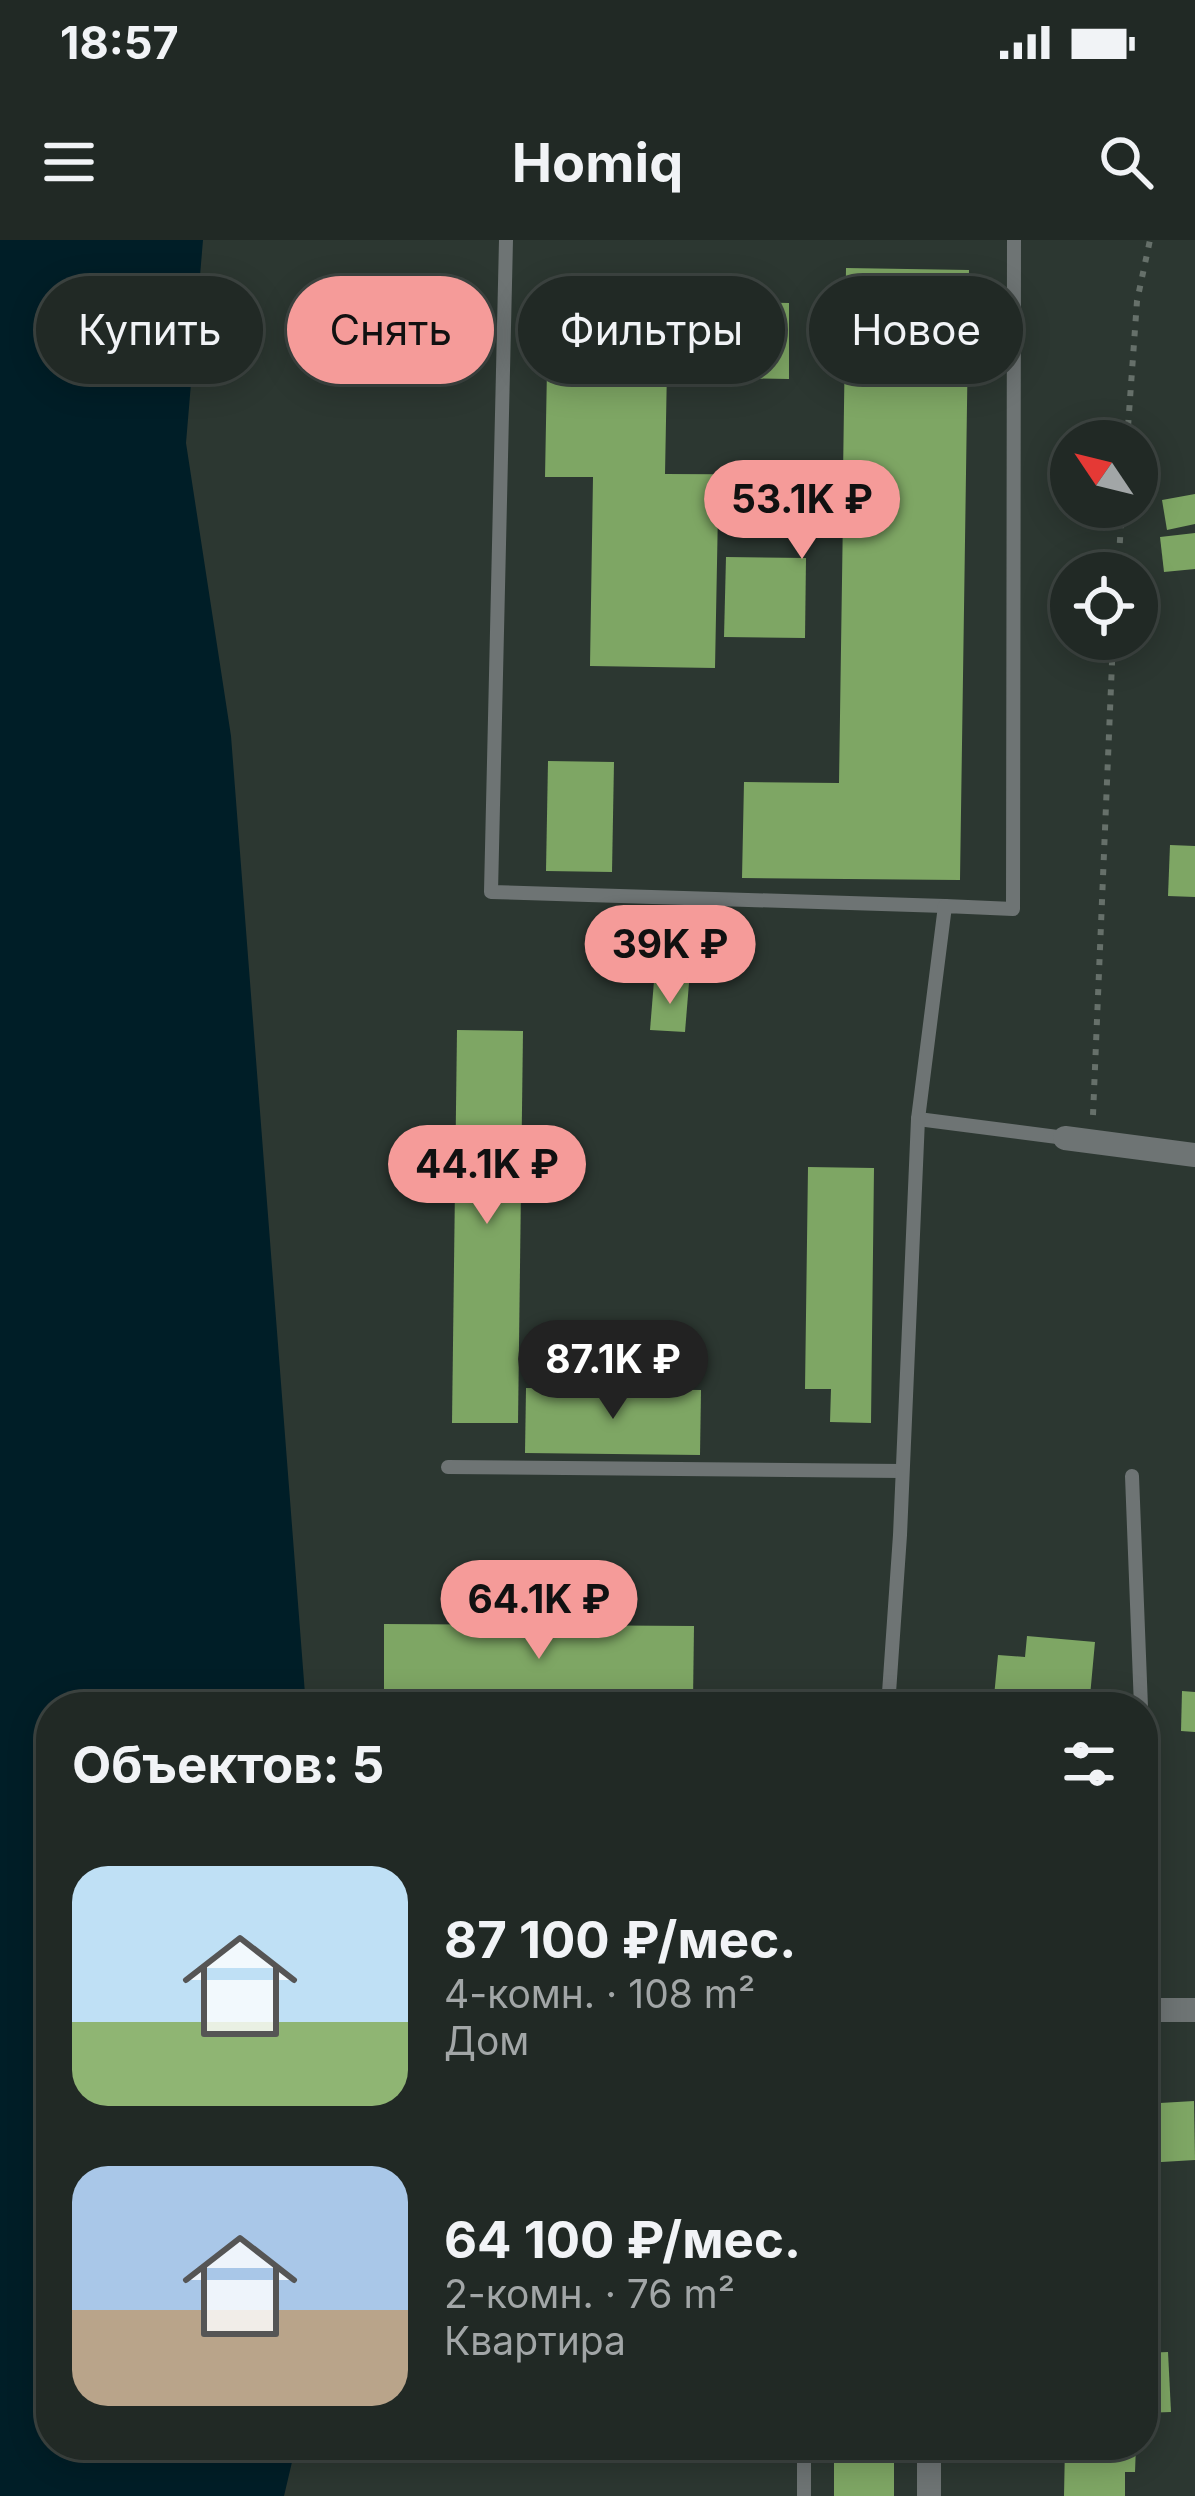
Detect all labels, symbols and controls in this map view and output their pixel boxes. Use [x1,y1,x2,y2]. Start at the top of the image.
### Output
text: 18:57 [60,15,179,70]
icon: menu [36,129,102,195]
icon: search [1093,129,1159,195]
text: Homiq [512,130,683,195]
chip: Купить [36,276,263,384]
chip: Снять [287,276,494,384]
chip: Фильтры [518,276,785,384]
chip: Новое [809,276,1023,384]
north arrow [1050,420,1158,528]
map controls [1050,420,1158,660]
pin: 53.1K ₽ [691,460,913,562]
text: 53.1K ₽ [731,475,873,522]
button: locate [1050,552,1158,660]
pin: 39K ₽ [586,905,754,1007]
text: 39K ₽ [612,920,728,967]
pin: 44.1K ₽ [376,1125,598,1227]
text: 44.1K ₽ [415,1140,559,1187]
pin: 87.1K ₽ [502,1320,724,1422]
text: 87.1K ₽ [545,1335,681,1382]
pin: 64.1K ₽ [428,1560,650,1662]
text: 64.1K ₽ [468,1575,610,1622]
icon: filters [1056,1731,1122,1797]
text: Объектов: 5 [72,1734,384,1795]
text: 87 100 ₽/мес. [444,1909,796,1970]
icon: home [168,1914,312,2058]
text: 4-комн. · 108 m² [444,1970,755,2017]
text: Дом [444,2017,529,2064]
text: 64 100 ₽/мес. [444,2209,801,2270]
icon: home [168,2214,312,2358]
text: 2-комн. · 76 m² [444,2270,735,2317]
text: Квартира [444,2317,626,2364]

